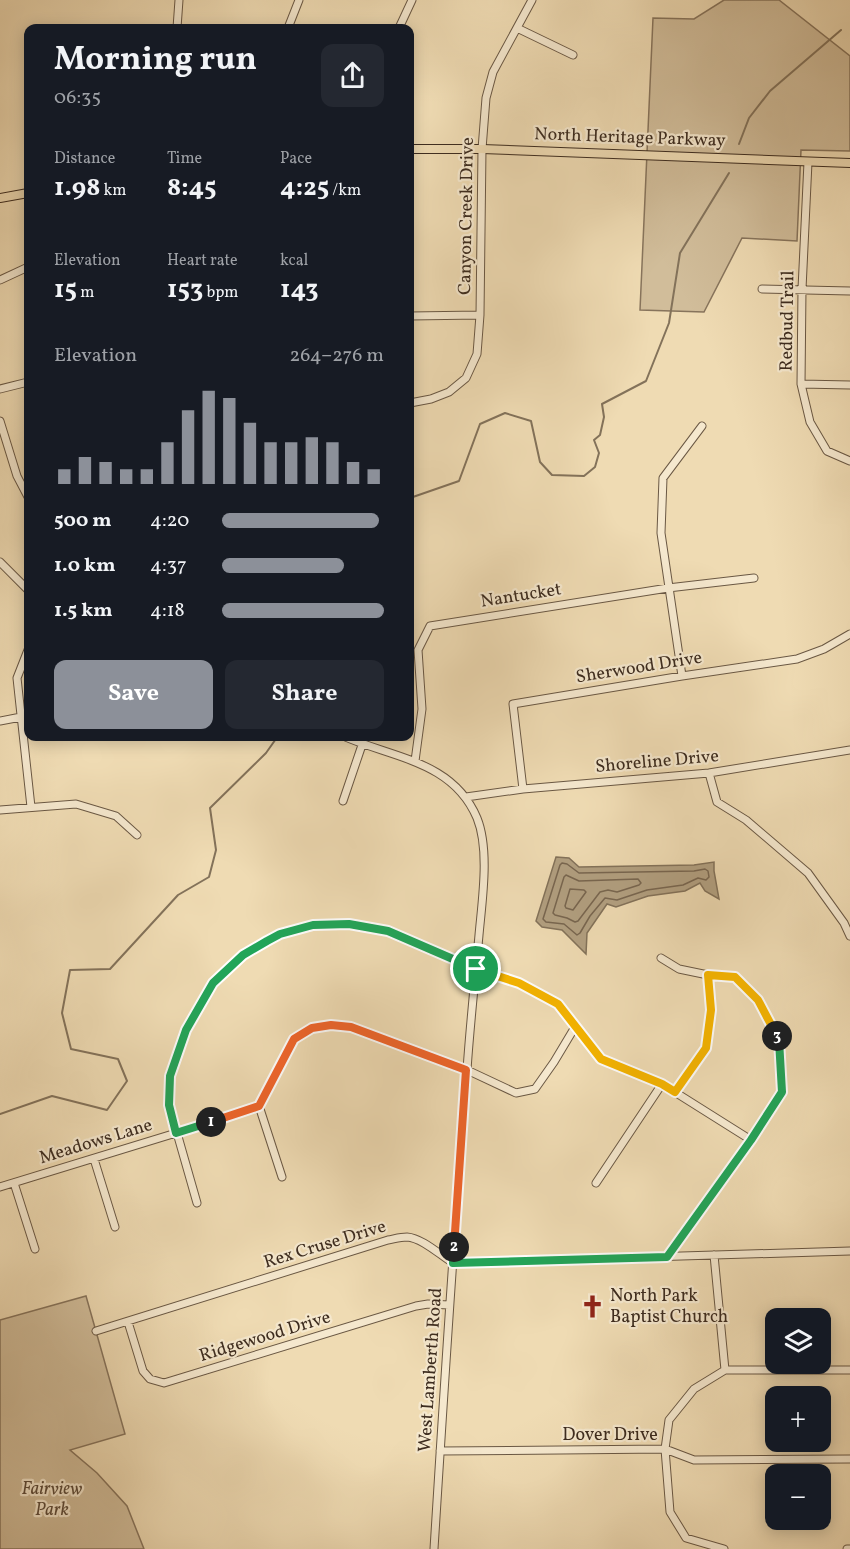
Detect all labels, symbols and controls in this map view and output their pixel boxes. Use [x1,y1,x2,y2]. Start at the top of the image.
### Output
text: Morning run [54,38,257,84]
button: share [321,44,384,107]
text: 06:35 [54,84,101,112]
street label: North Heritage Parkway [534,122,726,154]
street label: Canyon Creek Drive [453,137,481,295]
text: Distance [54,148,115,170]
text: Time [167,148,202,170]
text: Pace [280,148,312,170]
text: 1.98 [54,170,100,206]
text: 8:45 [167,170,216,206]
text: 4:25 [280,170,329,206]
text: km [100,180,126,202]
text: /km [329,180,361,202]
text: Elevation [54,250,121,272]
text: Heart rate [167,250,238,272]
text: kcal [280,250,308,272]
street label: Redbud Trail [775,270,801,372]
text: 15 [54,272,77,308]
text: 153 [167,272,203,308]
text: 143 [280,272,319,308]
text: m [77,282,94,304]
text: bpm [203,282,239,304]
text: Elevation [54,342,137,370]
text: 264–276 m [290,342,384,370]
text: 500 m [54,507,112,535]
text: 4:20 [150,507,189,535]
text: 1.0 km [54,552,116,580]
text: 4:37 [150,552,187,580]
street label: Nantucket [479,577,563,615]
text: 1.5 km [54,597,113,625]
text: 4:18 [150,597,185,625]
street label: Sherwood Drive [574,646,704,690]
button: Save [54,660,213,729]
button: Share [225,660,384,729]
street label: Shoreline Drive [594,744,720,780]
pin [450,943,501,994]
icon: arrive [459,952,492,985]
pin: 3 [762,1021,792,1051]
text: 3 [773,1025,781,1047]
pin: 1 [196,1107,226,1137]
text: 1 [208,1111,214,1133]
street label: Meadows Lane [36,1113,156,1171]
street label: Rex Cruse Drive [261,1215,389,1275]
pin: 2 [439,1232,469,1262]
text: 2 [450,1236,458,1258]
place label: North Park Baptist Church [610,1284,729,1330]
street label: West Lamberth Road [413,1287,449,1453]
church icon: North Park Baptist Church [579,1293,605,1319]
street label: Ridgewood Drive [196,1305,334,1369]
map controls [765,1308,831,1530]
button: layers [765,1308,831,1374]
button: + [765,1386,831,1452]
street label: Dover Drive [562,1423,658,1448]
button: − [765,1464,831,1530]
park label: Fairview Park [22,1477,82,1523]

